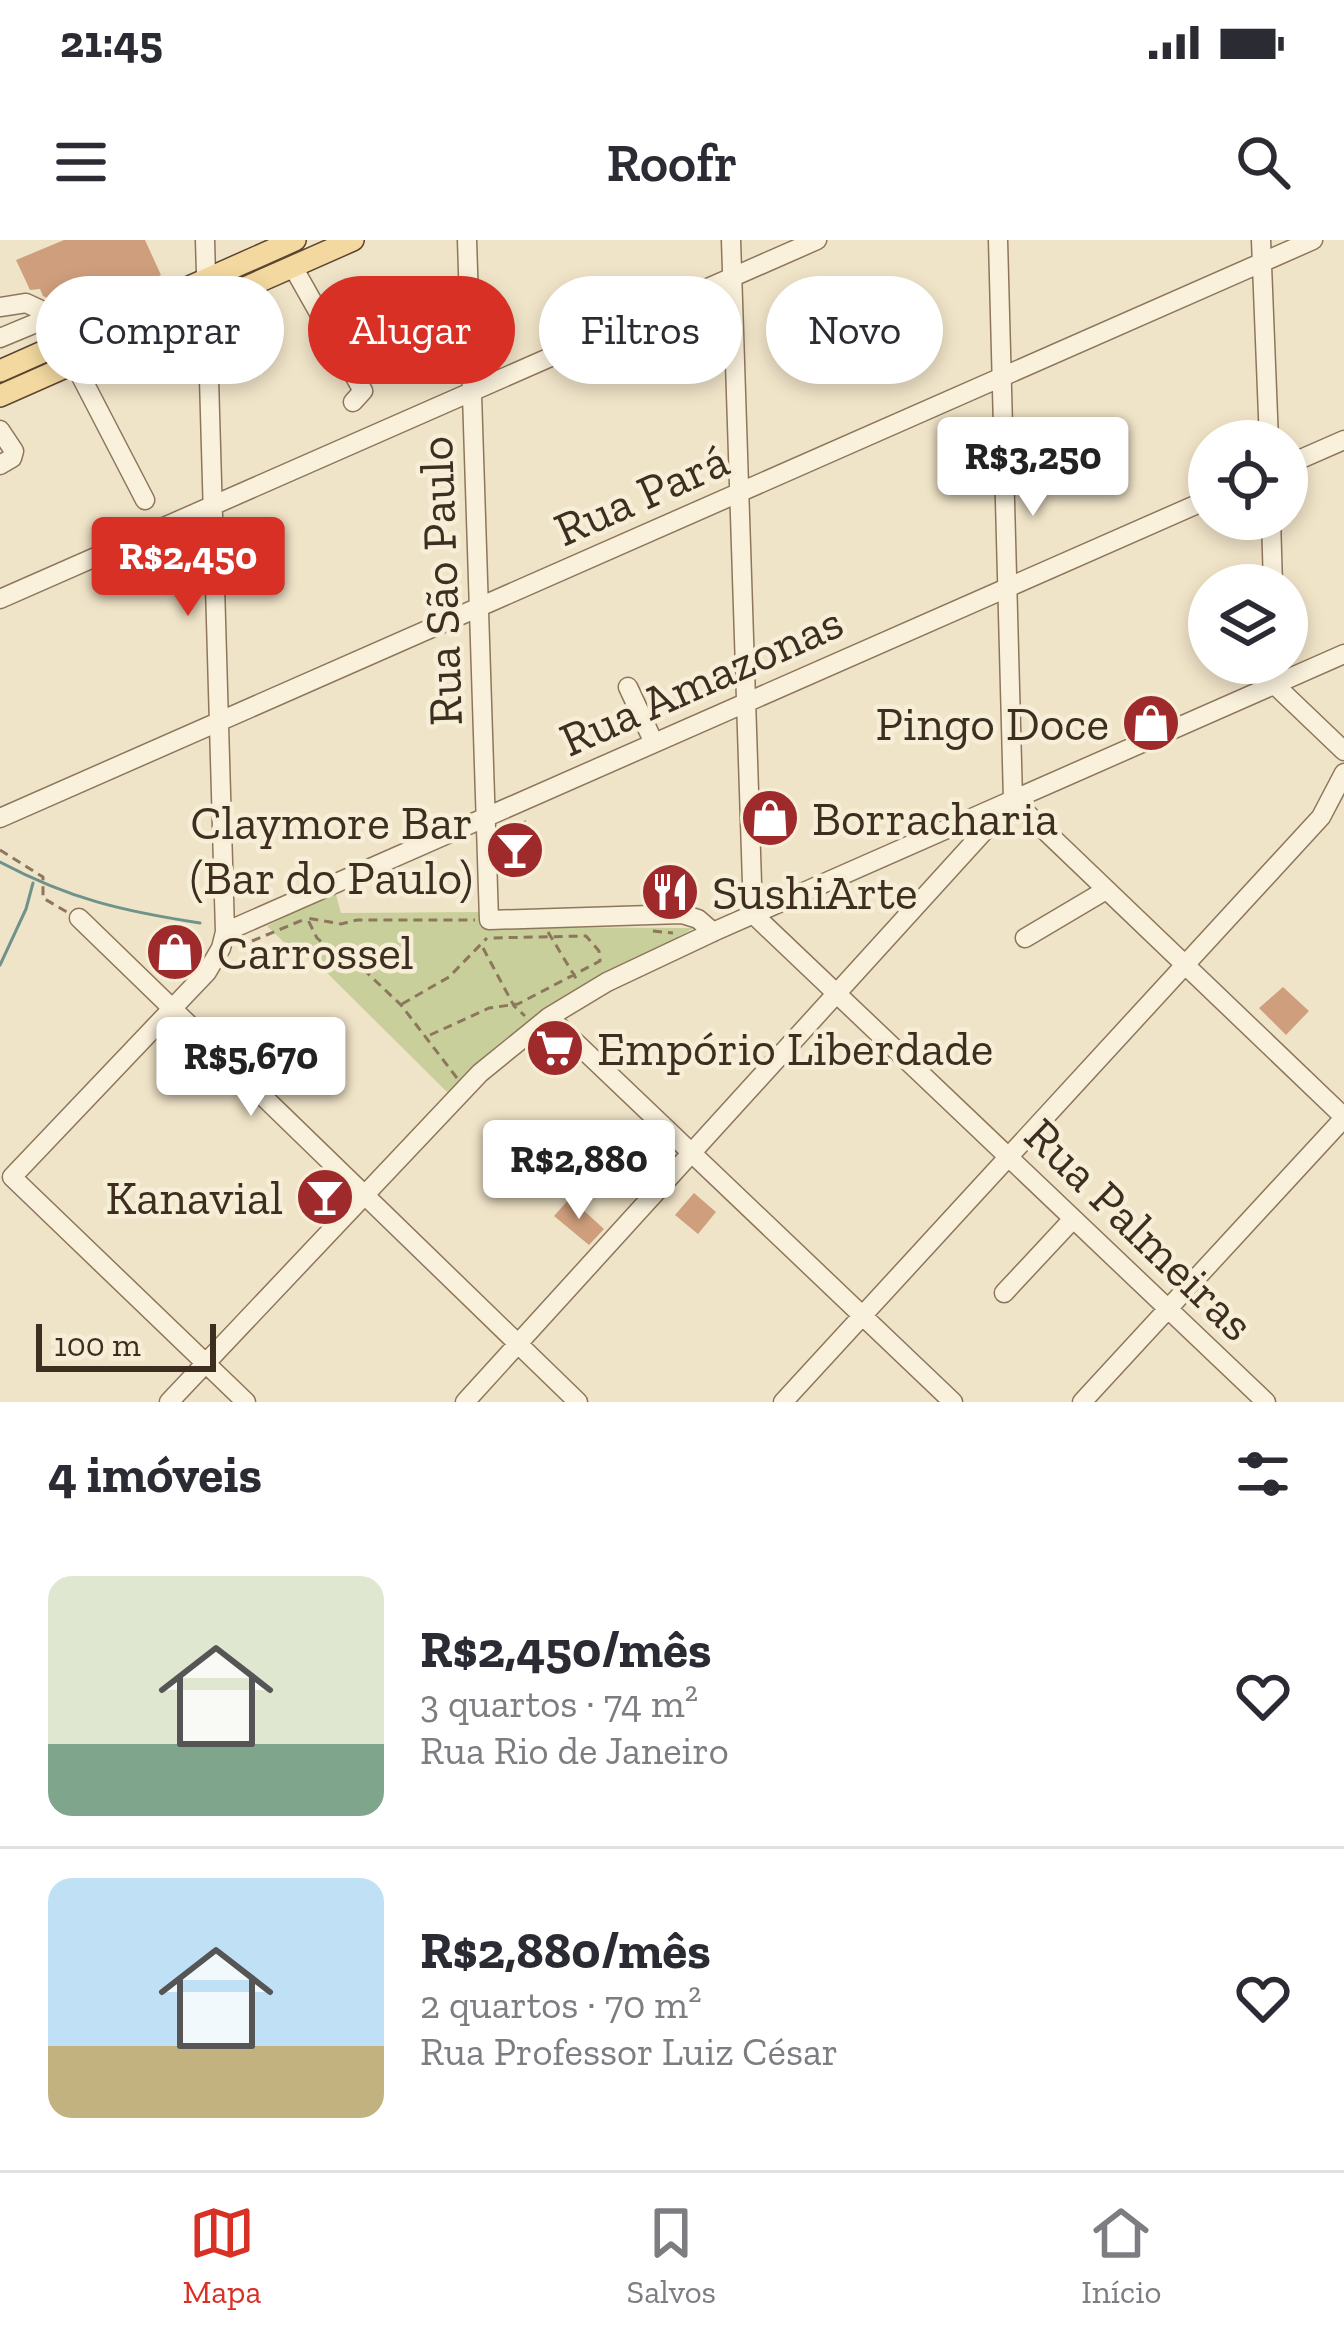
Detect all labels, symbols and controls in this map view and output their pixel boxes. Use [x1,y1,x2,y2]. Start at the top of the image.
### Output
text: 21:45 [60,15,163,69]
icon: menu [48,129,114,195]
icon: search [1230,129,1296,195]
text: Roofr [606,130,738,195]
chip: Comprar [36,276,284,384]
chip: Alugar [308,276,515,384]
chip: Filtros [539,276,742,384]
chip: Novo [766,276,943,384]
pin: R$3,250 [922,417,1144,519]
map controls [1188,420,1308,684]
button: locate [1188,420,1308,540]
street label: Rua Pará [545,431,737,558]
text: R$3,250 [964,432,1102,479]
street label: Rua São Paulo [407,435,474,727]
pin: R$2,450 [77,517,299,619]
text: R$2,450 [119,532,257,579]
button: layers [1188,564,1308,684]
street label: Rua Amazonas [551,593,851,768]
shop icon: Pingo Doce [1120,692,1182,754]
place label: Pingo Doce [875,695,1109,752]
shop icon: Borracharia [739,787,801,849]
place label: Borracharia [812,790,1058,847]
place label: Claymore Bar (Bar do Paulo) [190,794,473,906]
bar icon: Claymore Bar (Bar do Paulo) [484,819,546,881]
restaurant icon: SushiArte [639,861,701,923]
place label: SushiArte [712,864,918,921]
shop icon: Carrossel [144,921,206,983]
place label: Carrossel [217,924,414,981]
pin: R$5,670 [140,1017,362,1119]
supermarket icon: Empório Liberdade [524,1017,586,1079]
place label: Empório Liberdade [597,1020,993,1077]
text: R$5,670 [183,1032,319,1079]
street label: Rua Palmeiras [1014,1106,1266,1353]
pin: R$2,880 [468,1120,690,1222]
text: R$2,880 [510,1135,648,1182]
bar icon: Kanavial [294,1166,356,1228]
place label: Kanavial [105,1169,283,1226]
scale bar [36,1318,216,1371]
text: 100 m [54,1325,141,1364]
icon: filters [1230,1441,1296,1507]
text: 4 imóveis [48,1444,262,1505]
text: R$2,450/mês [420,1619,711,1680]
icon: home [144,1624,288,1768]
icon: heart [1230,1663,1296,1729]
text: 3 quartos · 74 m² [420,1680,698,1727]
text: Rua Rio de Janeiro [420,1727,729,1774]
text: R$2,880/mês [420,1920,711,1981]
icon: home [144,1926,288,2070]
icon: heart [1230,1965,1296,2031]
text: 2 quartos · 70 m² [420,1981,702,2028]
text: Rua Professor Luiz César [420,2028,838,2075]
tab: Mapa [183,2200,261,2311]
tab: Salvos [627,2200,716,2311]
tab: Início [1081,2200,1161,2311]

